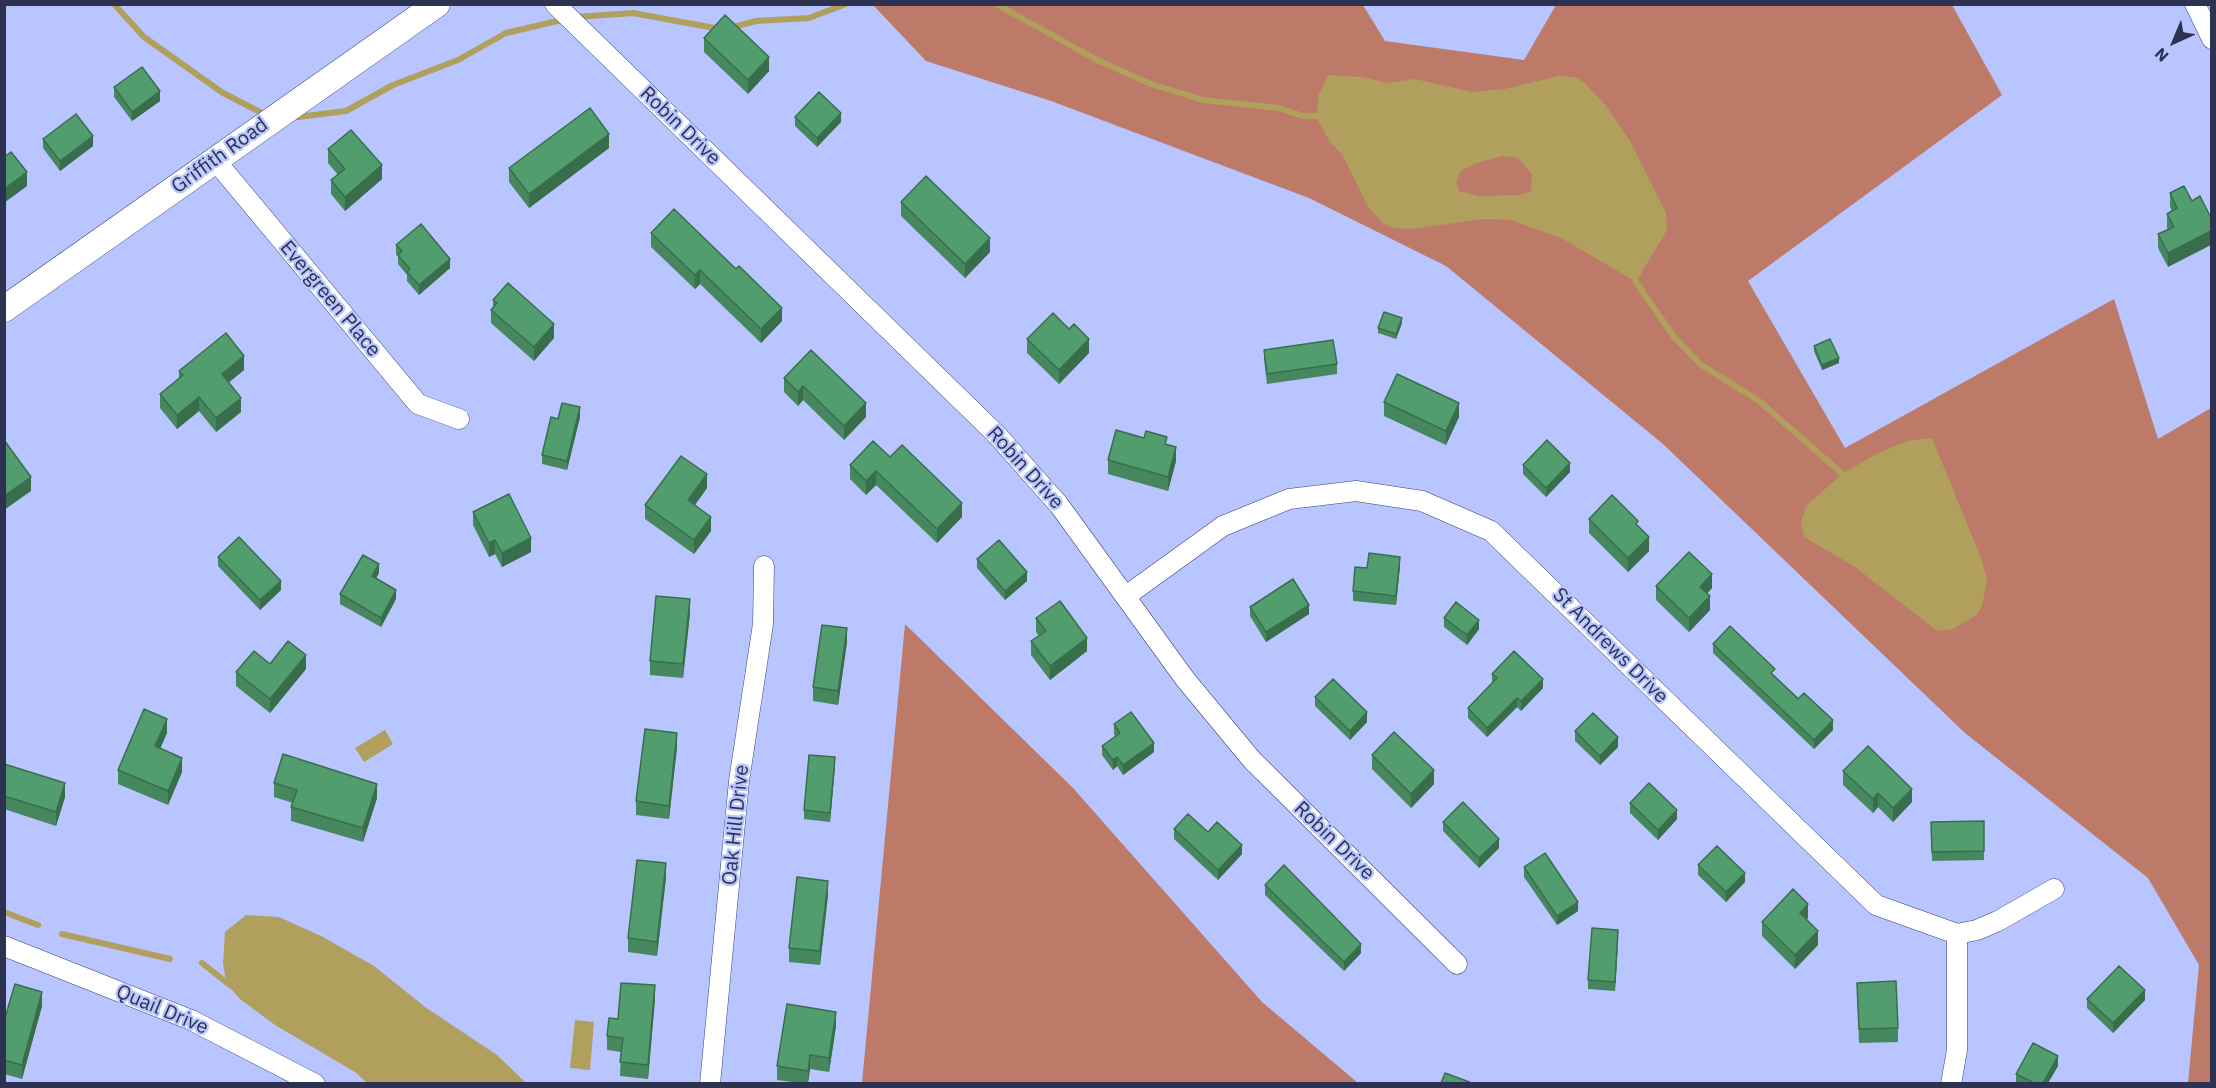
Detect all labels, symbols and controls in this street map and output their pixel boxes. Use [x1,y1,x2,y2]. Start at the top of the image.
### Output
north arrow [2144,12,2204,72]
text: N [2150,44,2173,66]
street label: Robin Drive [635,82,725,170]
street label: Griffith Road [167,113,273,199]
street label: Evergreen Place [274,236,386,362]
street label: Robin Drive [982,422,1068,514]
street label: St Andrews Drive [1547,583,1673,709]
street label: Oak Hill Drive [718,763,754,887]
street label: Robin Drive [1289,797,1379,885]
street label: Quail Drive [112,980,212,1040]

